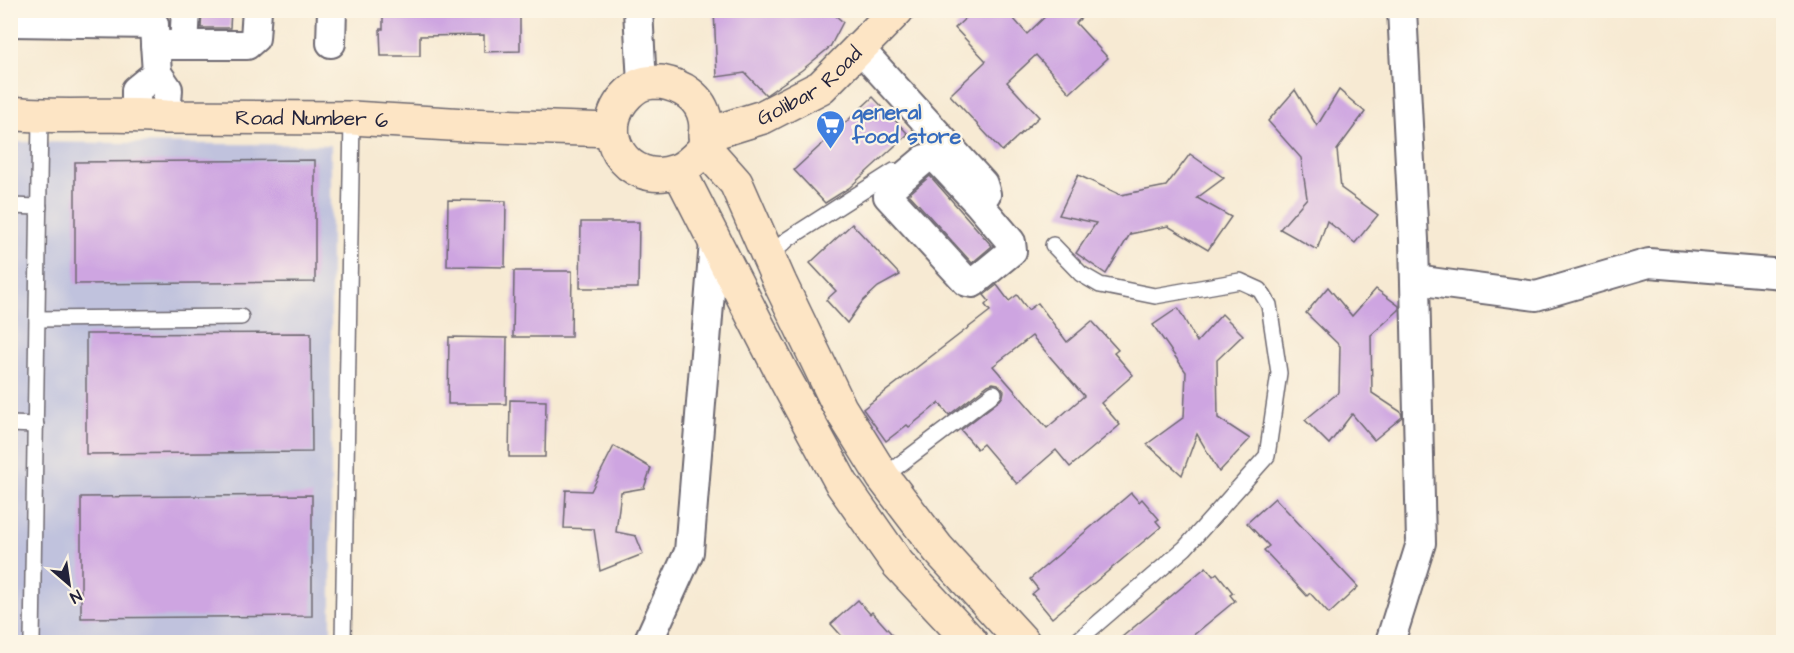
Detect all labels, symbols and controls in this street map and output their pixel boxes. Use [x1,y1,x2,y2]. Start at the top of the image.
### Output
street label: Golibar Road [751,39,869,132]
place label: general food store [851,98,962,151]
street label: Road Number 6 [235,103,389,135]
supermarket icon: general food store [815,108,847,150]
north arrow [39,554,99,614]
text: N [66,584,86,608]

